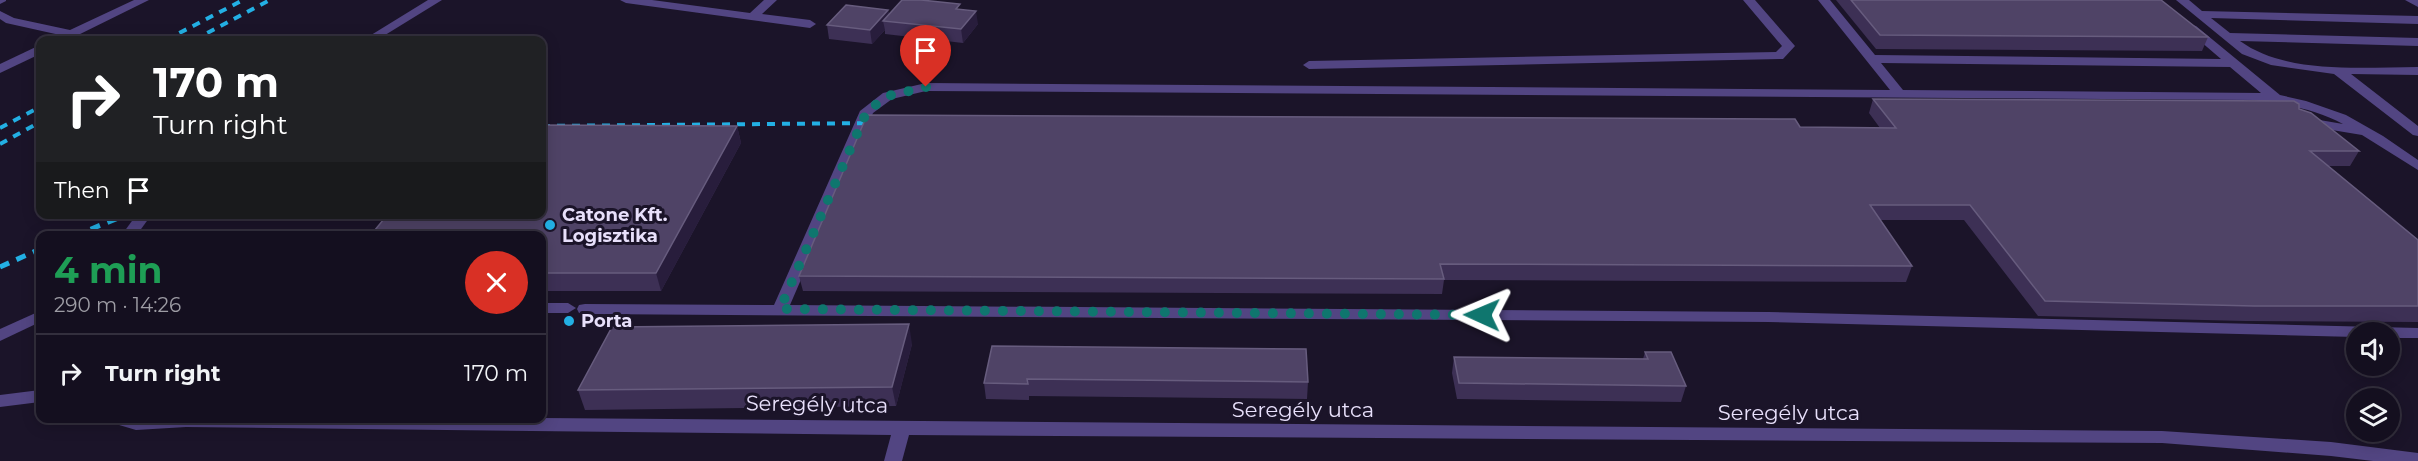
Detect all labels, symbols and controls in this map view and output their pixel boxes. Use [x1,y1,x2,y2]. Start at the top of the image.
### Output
pin [900,25,951,87]
icon: arrive [909,34,942,67]
text: 170 m [153,56,279,108]
icon: right [54,60,132,138]
text: Turn right [153,108,288,141]
icon: arrive [122,174,155,207]
text: Then [54,177,110,204]
place label: Catone Kft. Logisztika [562,204,668,247]
marker: Catone Kft. Logisztika [543,218,557,232]
text: 4 min [54,248,162,292]
button: close [465,251,528,314]
position arrow [1450,283,1514,347]
text: 290 m · 14:26 [54,293,181,317]
place label: Porta [581,310,632,332]
marker: Porta [562,314,576,328]
map controls [2346,322,2400,442]
button: sound [2346,322,2400,376]
icon: right [54,357,87,390]
text: Turn right [105,360,220,387]
text: 170 m [464,360,528,387]
button: layers [2346,388,2400,442]
street label: Seregély utca [746,390,888,418]
street label: Seregély utca [1232,397,1374,422]
street label: Seregély utca [1718,400,1860,425]

